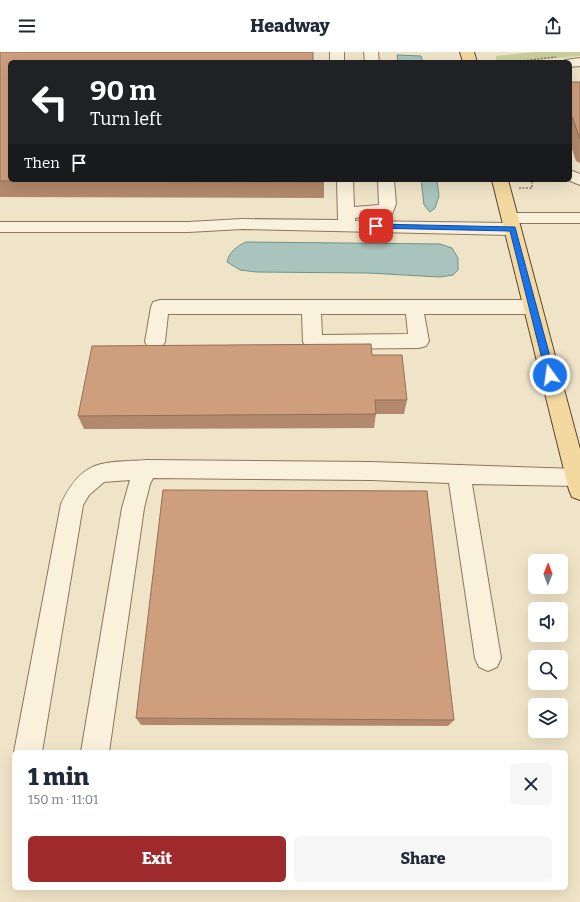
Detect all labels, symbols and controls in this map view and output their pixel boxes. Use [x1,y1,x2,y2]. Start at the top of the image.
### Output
icon: menu [16,15,38,37]
text: Headway [250,15,330,37]
icon: share [542,15,564,37]
text: 90 m [90,74,156,107]
icon: left [24,76,76,128]
text: Turn left [90,108,162,130]
icon: arrive [68,152,90,174]
text: Then [24,154,60,172]
pin [359,209,393,243]
icon: arrive [365,215,387,237]
position arrow [529,354,571,396]
north arrow [528,554,568,594]
map controls [528,554,568,738]
button: sound [528,602,568,642]
button: search [528,650,568,690]
button: layers [528,698,568,738]
text: 1 min [28,763,89,791]
button: close [510,763,552,805]
text: 150 m · 11:01 [28,792,98,807]
button: Exit [28,836,286,882]
button: Share [294,836,552,882]

